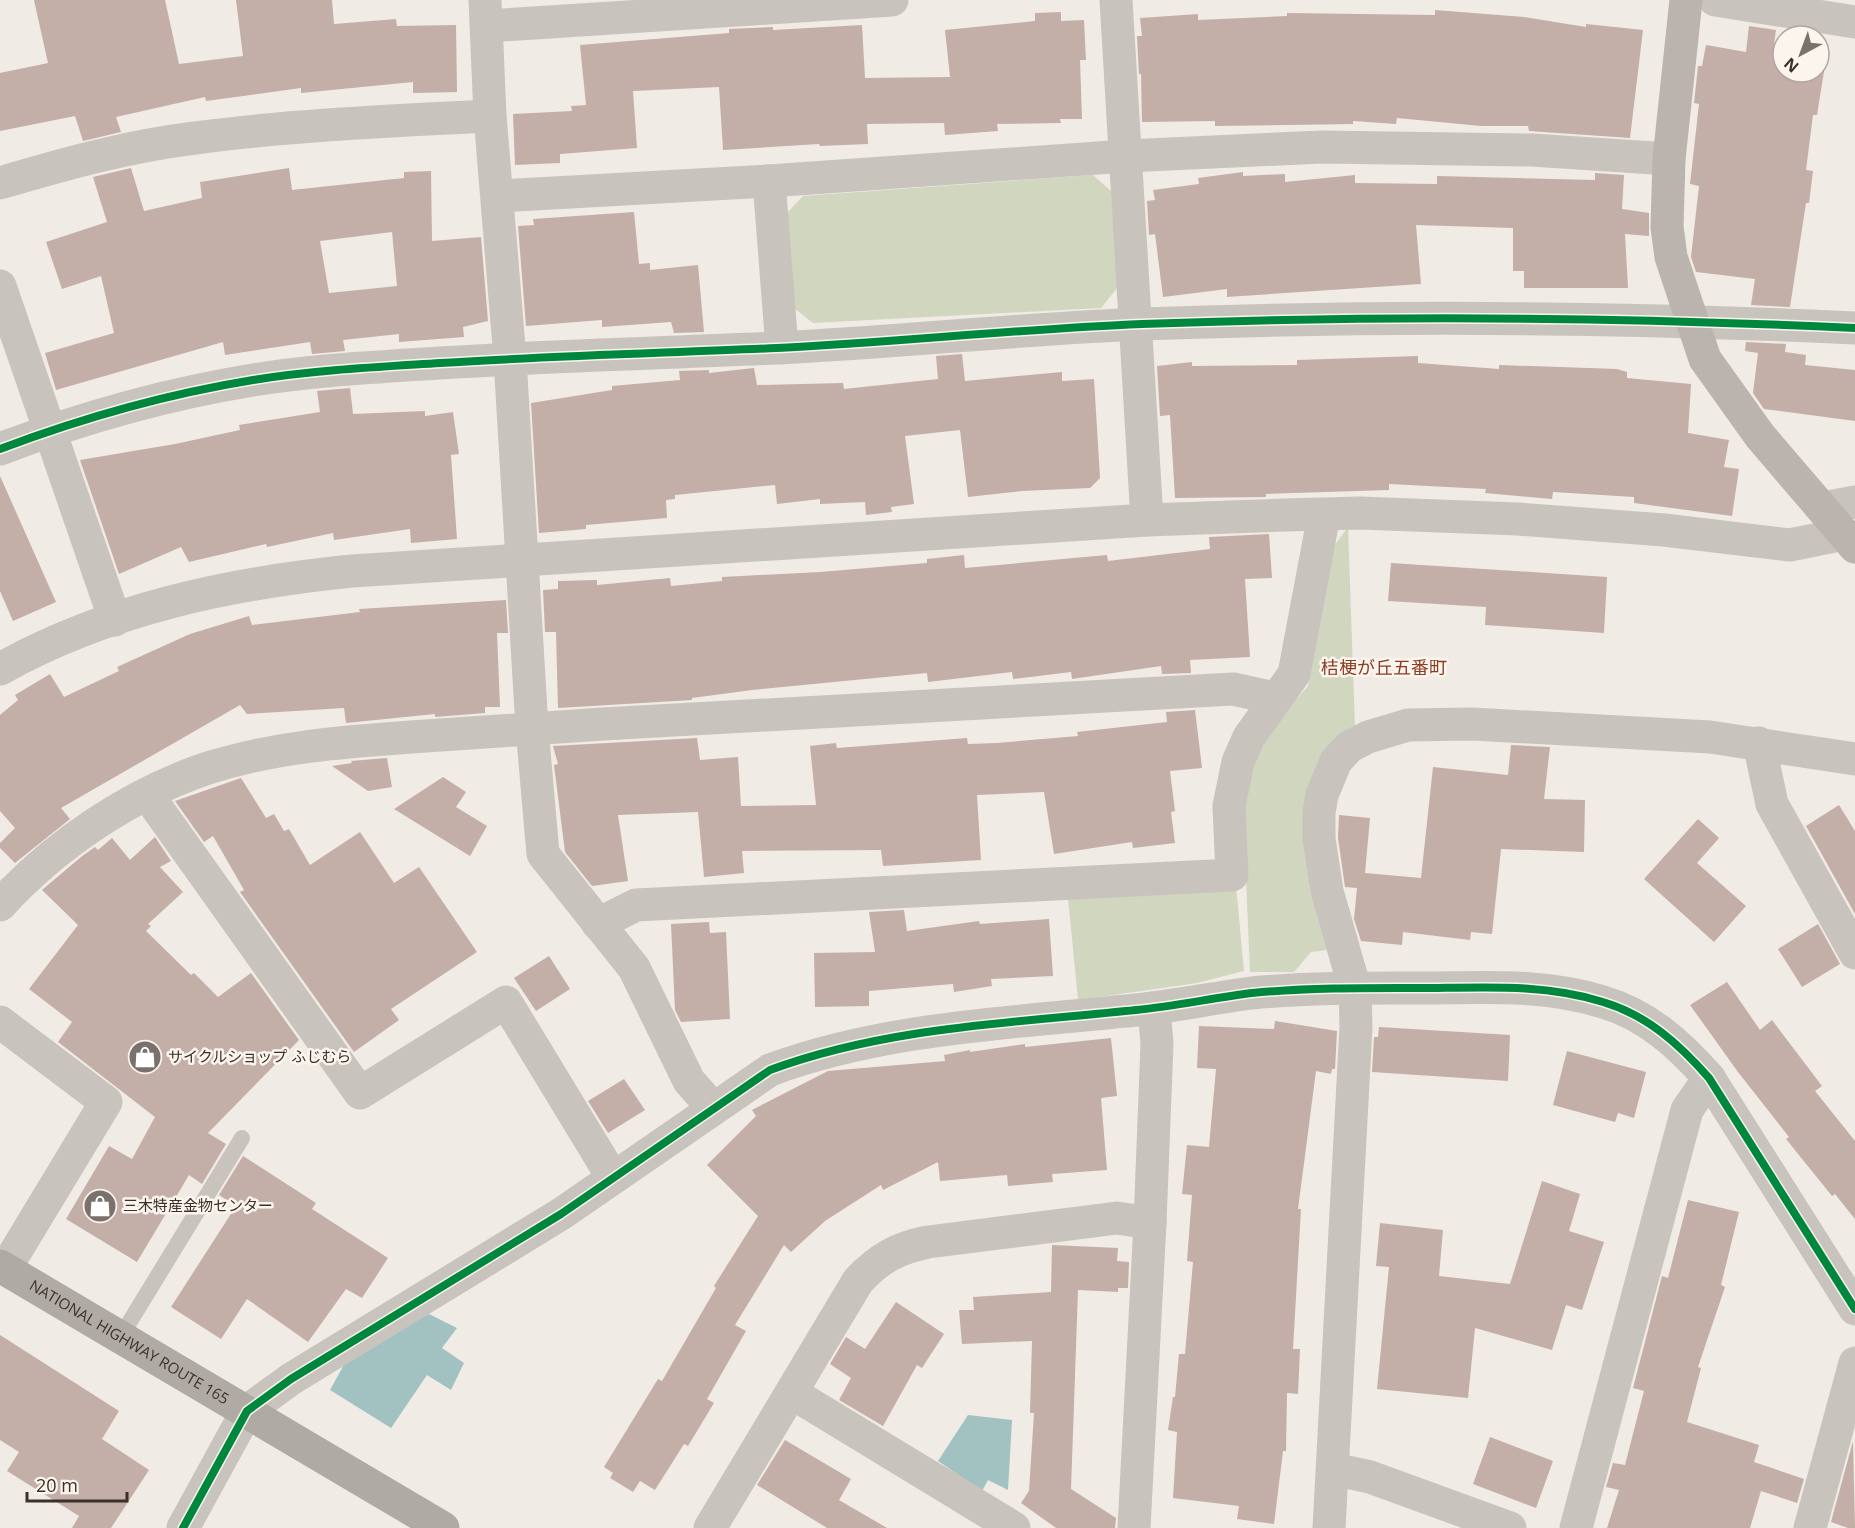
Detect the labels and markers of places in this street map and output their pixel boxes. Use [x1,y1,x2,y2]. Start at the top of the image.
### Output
shop icon: サイクルショップ ふじむら [127,1039,163,1075]
place label: サイクルショップ ふじむら [168,1046,351,1066]
shop icon: 三木特産金物センター [82,1188,118,1224]
place label: 三木特産金物センター [123,1195,273,1215]

